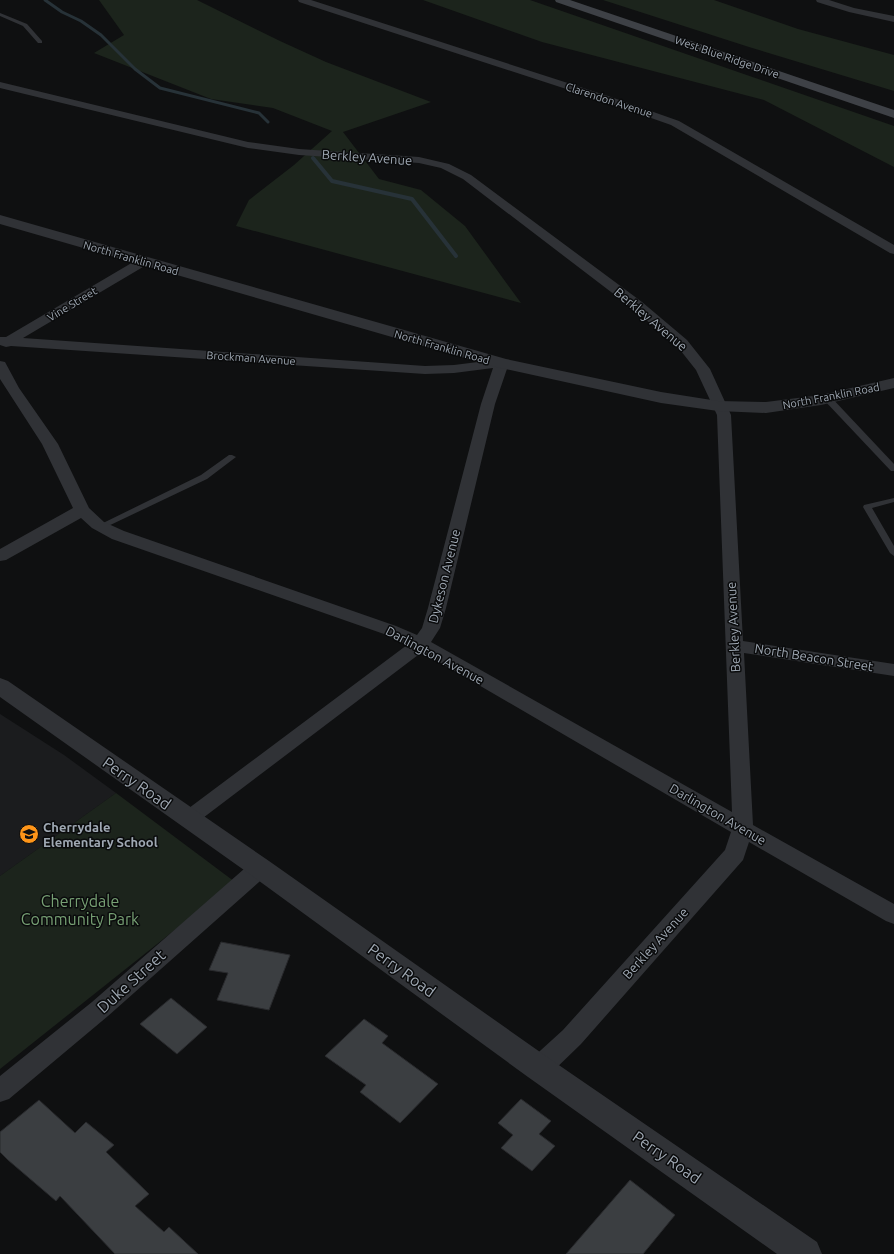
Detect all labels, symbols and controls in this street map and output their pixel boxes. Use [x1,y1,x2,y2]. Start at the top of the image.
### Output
street label: West Blue Ridge Drive [673,34,781,80]
street label: Clarendon Avenue [564,80,654,120]
street label: Berkley Avenue [321,147,413,167]
street label: North Franklin Road [82,239,180,277]
street label: Vine Street [45,284,99,323]
street label: Berkley Avenue [612,285,690,353]
street label: North Franklin Road [393,328,491,366]
street label: Brockman Avenue [206,349,296,367]
street label: North Franklin Road [781,381,881,411]
street label: Dykeson Avenue [426,528,462,624]
street label: Berkley Avenue [724,581,742,673]
street label: Darlington Avenue [384,623,486,687]
street label: North Beacon Street [754,641,874,673]
street label: Perry Road [100,753,174,813]
street label: Darlington Avenue [667,781,769,847]
place label: Cherrydale Elementary School [43,820,158,849]
school or university icon: Cherrydale Elementary School [18,823,40,845]
park label: Cherrydale Community Park [21,892,139,928]
street label: Berkley Avenue [620,905,690,981]
street label: Perry Road [365,940,439,1000]
street label: Duke Street [93,945,169,1016]
street label: Perry Road [630,1127,704,1187]

